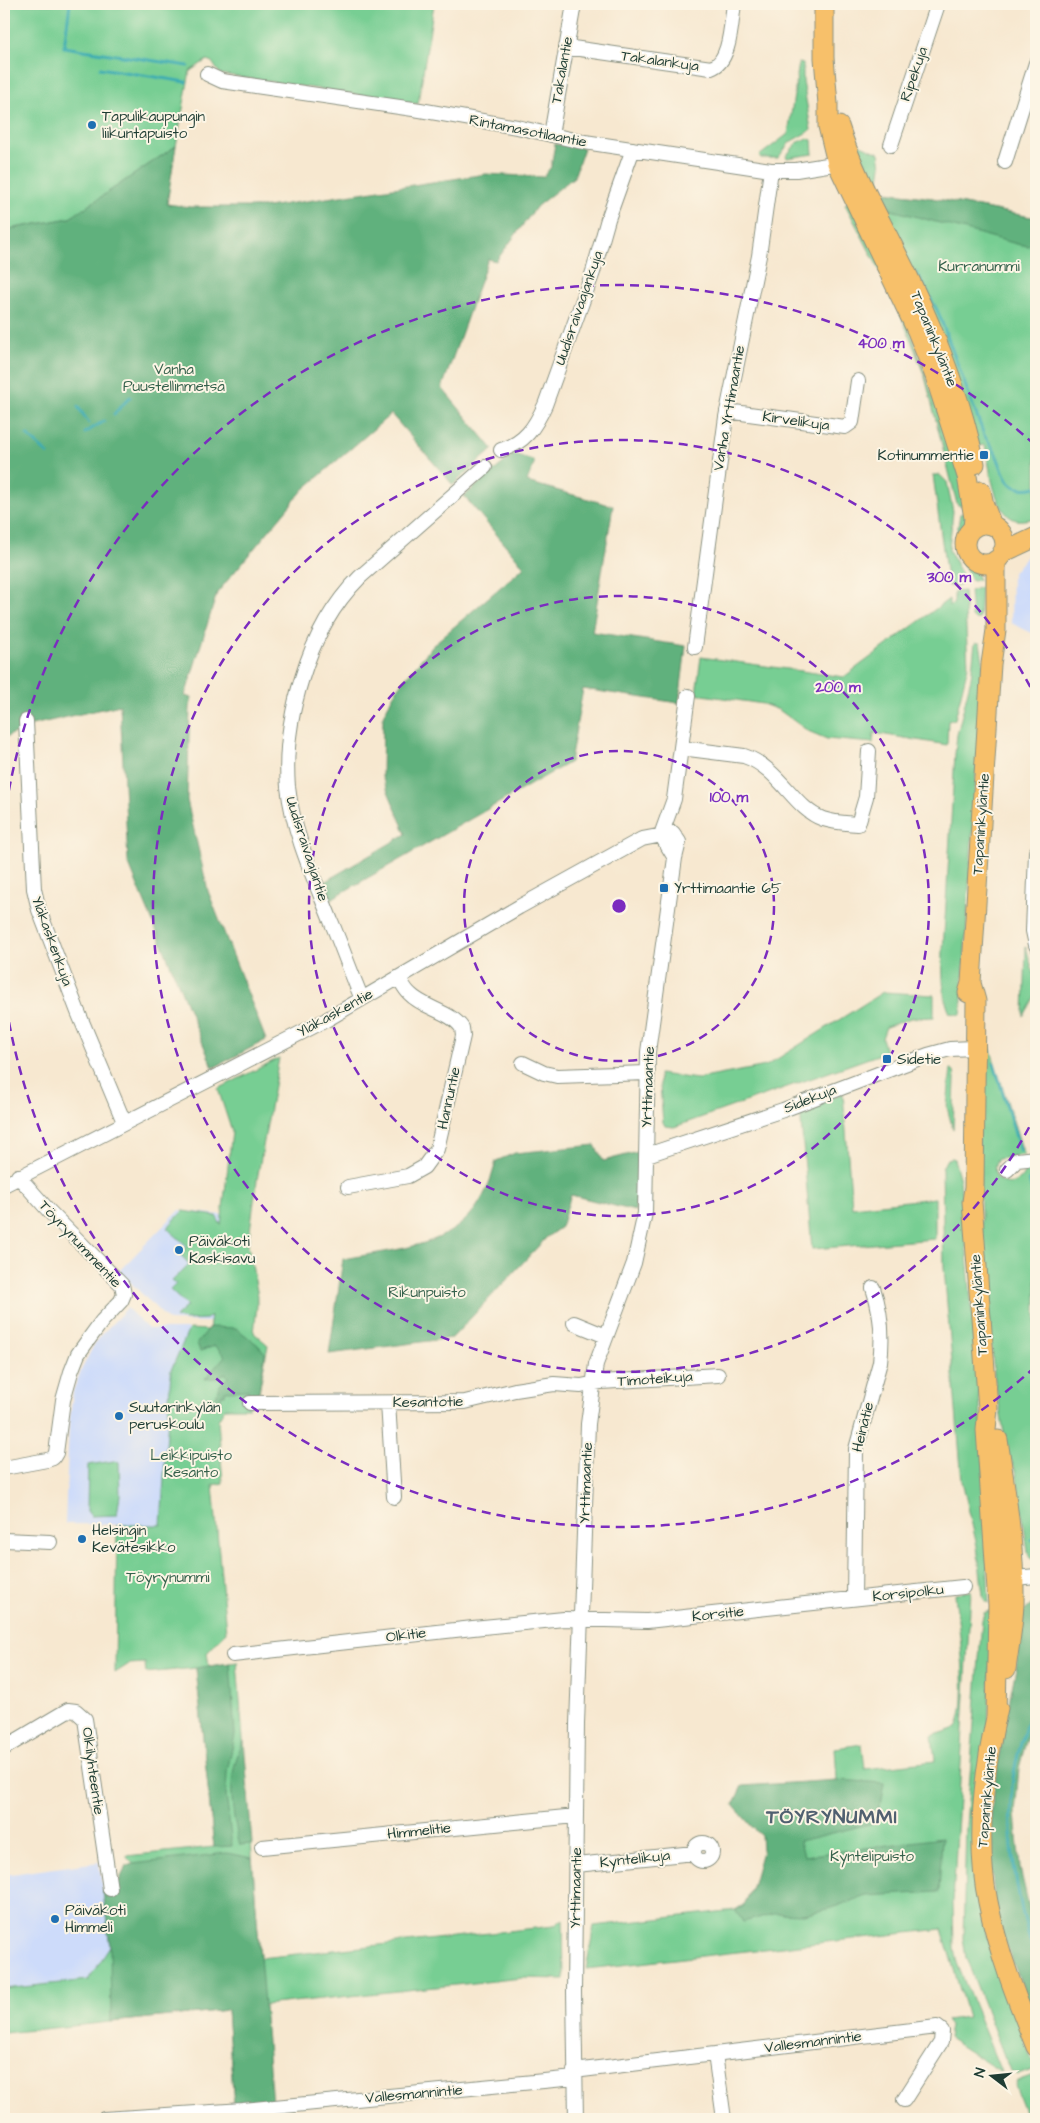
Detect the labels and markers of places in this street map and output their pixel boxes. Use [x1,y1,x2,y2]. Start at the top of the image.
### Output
place label: Tapulikaupungin liikuntapuisto [102,106,206,144]
marker: Tapulikaupungin liikuntapuisto [86,119,98,131]
place label: Kotinummentie [878,445,974,466]
marker: Kotinummentie [978,449,990,461]
place label: Yrttimaantie 65 [674,878,782,899]
marker: Yrttimaantie 65 [658,882,670,894]
centre of rings [610,897,628,915]
place label: Sidetie [897,1049,941,1070]
marker: Sidetie [881,1053,893,1065]
place label: Päiväkoti Kaskisavu [189,1231,256,1269]
marker: Päiväkoti Kaskisavu [173,1244,185,1256]
place label: Suutarinkylän peruskoulu [129,1397,221,1435]
marker: Suutarinkylän peruskoulu [113,1410,125,1422]
place label: Helsingin Kevätesikko [92,1520,176,1558]
marker: Helsingin Kevätesikko [76,1533,88,1545]
place label: Päiväkoti Himmeli [65,1900,127,1938]
marker: Päiväkoti Himmeli [49,1913,61,1925]

